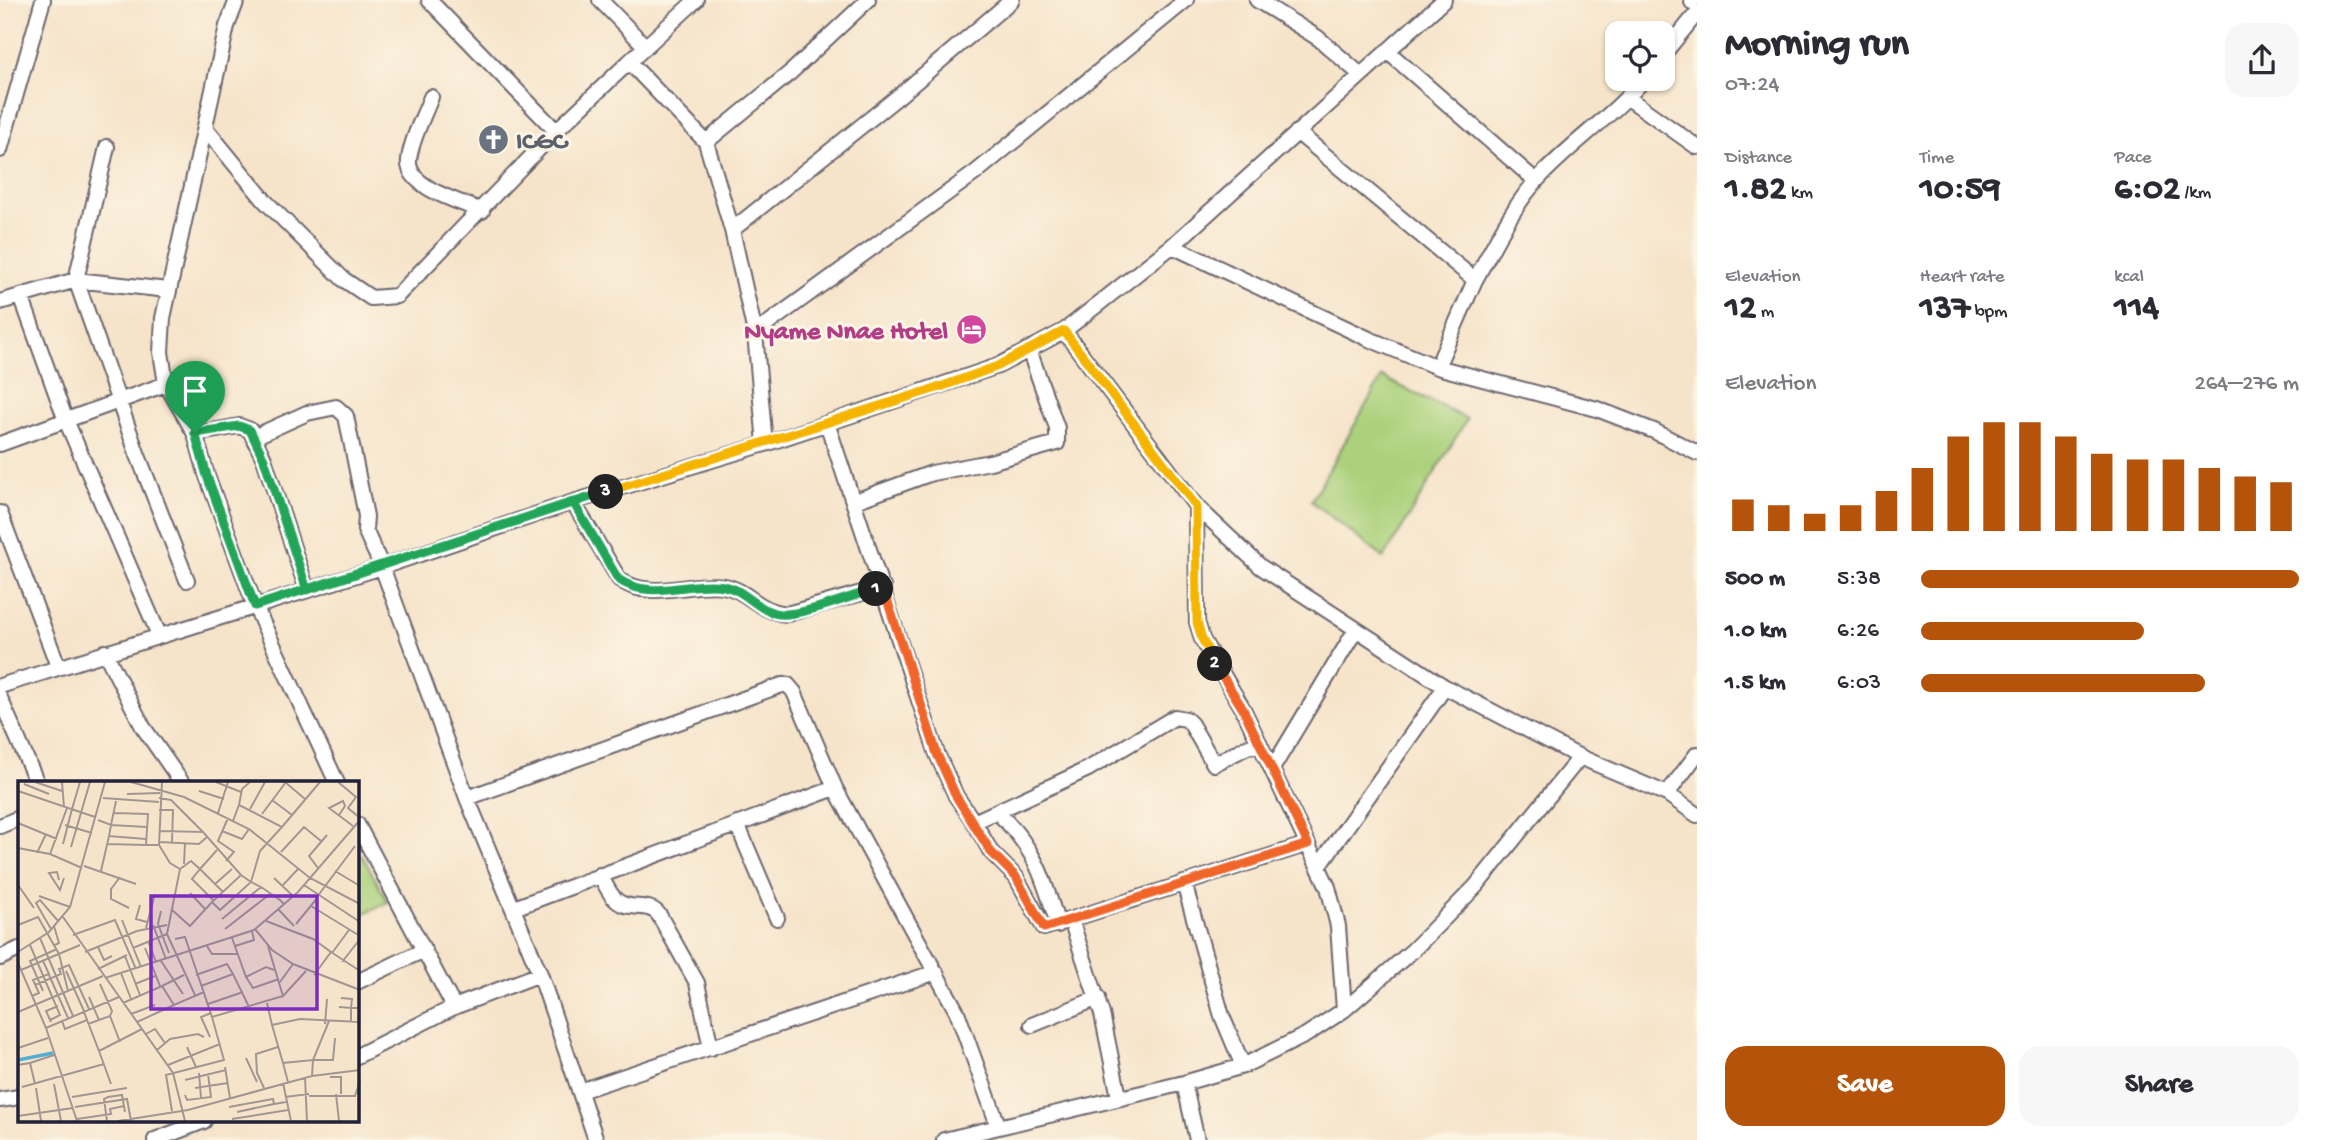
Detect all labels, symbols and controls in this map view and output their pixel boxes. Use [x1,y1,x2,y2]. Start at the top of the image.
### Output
map controls [1605,21,1675,91]
button: locate [1605,21,1675,91]
button: share [2225,23,2299,97]
text: Morning run [1725,24,1909,68]
text: 07:24 [1725,72,1779,99]
church icon: ICGC [476,122,510,156]
place label: ICGC [516,128,570,159]
text: Distance [1725,147,1792,170]
text: Time [1920,147,1954,170]
text: Pace [2114,147,2152,170]
text: 1.82 [1725,170,1786,211]
text: 10:59 [1920,170,2001,211]
text: 6:02 [2114,170,2180,211]
text: km [1786,182,1813,205]
text: /km [2180,182,2211,205]
text: Elevation [1725,266,1801,289]
text: Heart rate [1920,266,2005,289]
text: kcal [2114,266,2144,289]
text: 12 [1725,289,1756,330]
text: 137 [1920,289,1970,330]
text: 114 [2114,289,2159,330]
text: m [1756,301,1774,324]
text: bpm [1970,301,2008,324]
hotel icon: Nyame Nnae Hotel [954,312,988,346]
place label: Nyame Nnae Hotel [744,318,948,349]
pin [165,361,225,433]
text: Elevation [1725,371,1816,398]
text: 264–276 m [2194,371,2299,398]
icon: arrive [176,372,214,410]
pin: 3 [588,475,624,510]
text: 3 [601,480,610,503]
text: 500 m [1725,566,1785,593]
text: 5:38 [1837,566,1881,593]
pin: 1 [858,572,894,606]
text: 1 [872,577,879,600]
text: 1.0 km [1725,618,1787,645]
text: 6:26 [1837,618,1879,645]
pin: 2 [1198,646,1232,682]
text: 2 [1210,652,1219,675]
text: 1.5 km [1725,670,1786,697]
text: 6:03 [1837,670,1881,697]
inset map [18,781,359,1122]
button: Save [1725,1046,2005,1126]
button: Share [2019,1046,2299,1126]

